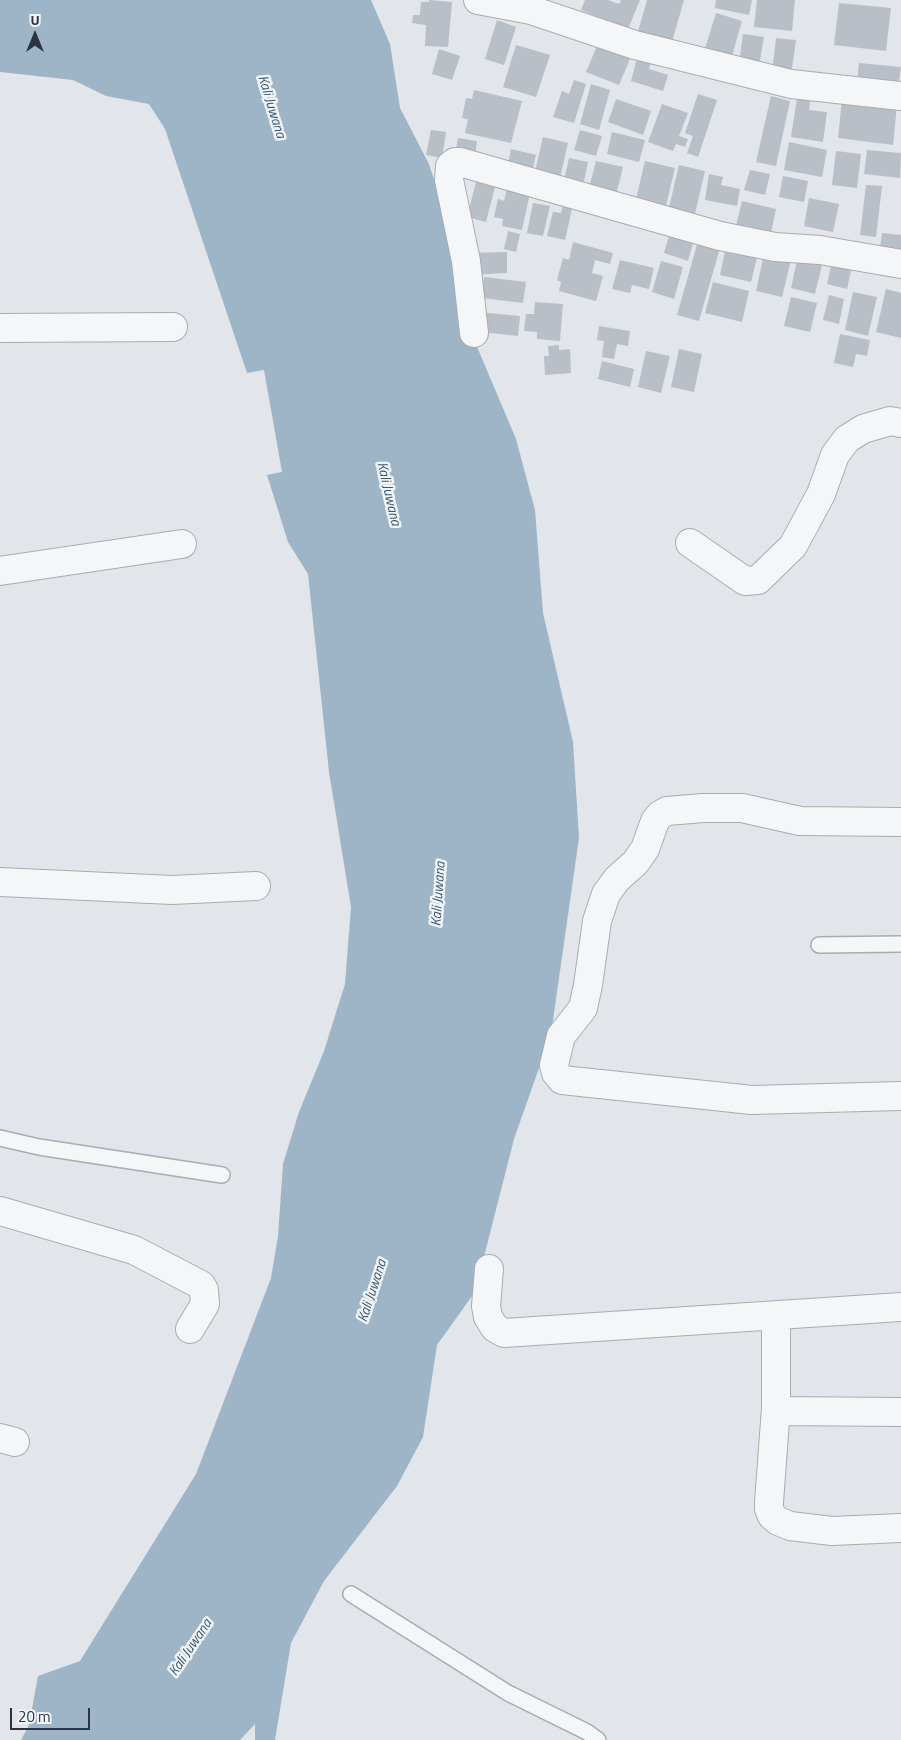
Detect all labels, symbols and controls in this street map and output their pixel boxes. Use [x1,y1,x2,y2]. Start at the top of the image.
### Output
text: U [30,9,40,30]
north arrow [10,10,60,60]
water label: Kali Juwana [253,74,289,140]
water label: Kali Juwana [373,461,403,527]
water label: Kali Juwana [428,861,450,927]
water label: Kali Juwana [355,1258,391,1324]
water label: Kali Juwana [166,1616,216,1680]
scale bar [12,1698,92,1730]
text: 20 m [18,1705,51,1728]

